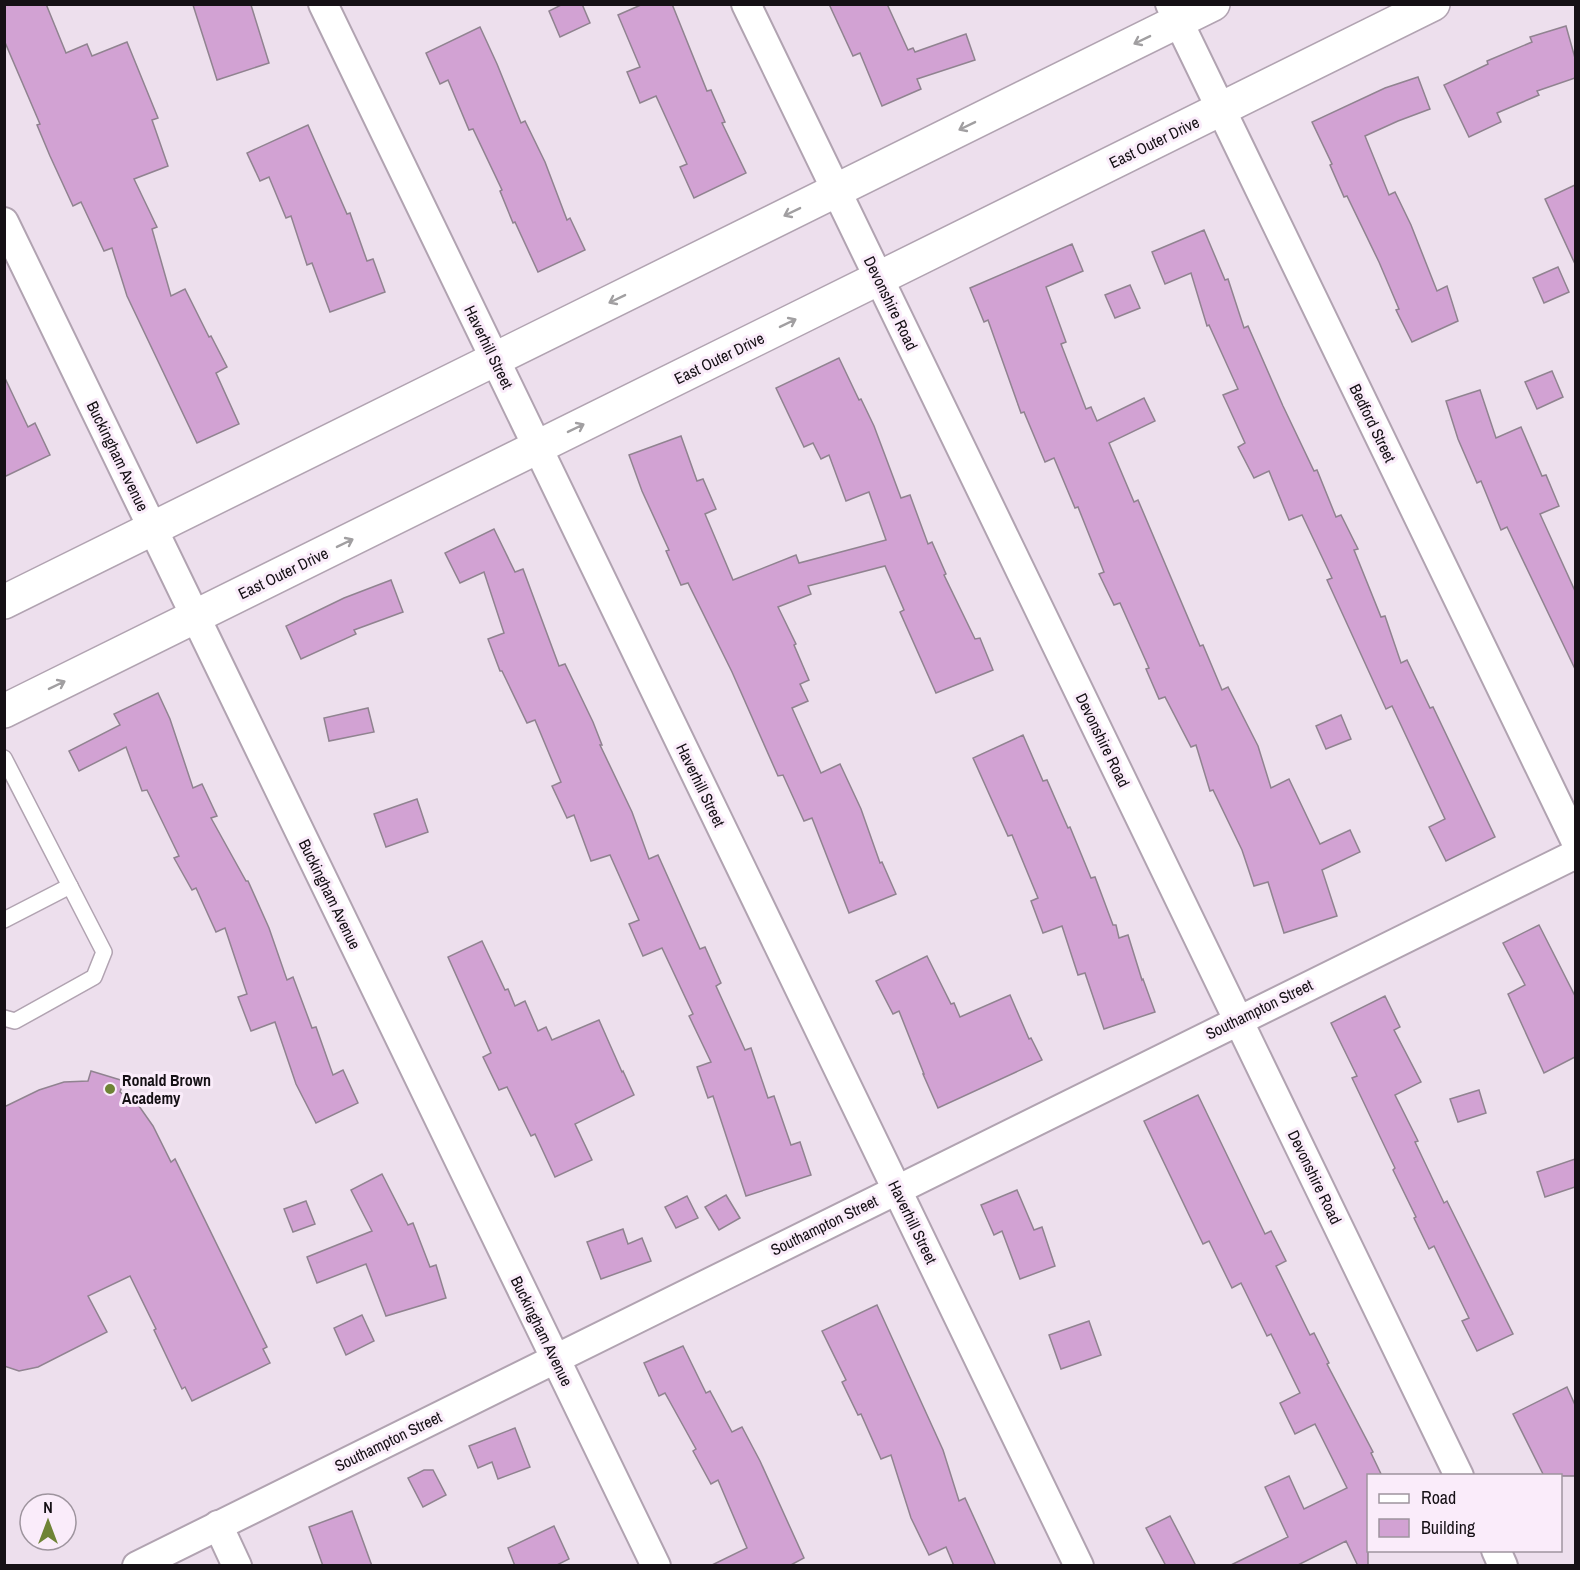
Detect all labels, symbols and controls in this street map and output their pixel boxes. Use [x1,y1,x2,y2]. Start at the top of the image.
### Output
one-way arrow [1133,34,1151,46]
street label: East Outer Drive [1105,111,1203,173]
one-way arrow [958,121,976,132]
one-way arrow [783,207,801,219]
street label: Devonshire Road [859,252,923,354]
one-way arrow [609,294,627,305]
street label: Haverhill Street [459,302,519,393]
one-way arrow [779,317,797,328]
street label: East Outer Drive [670,327,768,389]
street label: Bedford Street [1345,380,1402,466]
street label: Buckingham Avenue [82,397,154,515]
one-way arrow [566,422,584,434]
one-way arrow [335,536,353,548]
street label: East Outer Drive [234,542,332,604]
one-way arrow [48,679,65,691]
street label: Devonshire Road [1071,689,1135,791]
street label: Haverhill Street [671,740,731,831]
street label: Buckingham Avenue [294,835,366,953]
street label: Southampton Street [1202,973,1317,1044]
place label: Ronald Brown Academy [122,1069,211,1109]
marker: Ronald Brown Academy [103,1082,117,1096]
street label: Devonshire Road [1283,1126,1347,1228]
street label: Haverhill Street [883,1177,943,1268]
street label: Southampton Street [767,1189,882,1260]
street label: Buckingham Avenue [506,1272,578,1390]
street label: Southampton Street [331,1405,446,1476]
legend [1367,1474,1562,1552]
text: Road [1421,1485,1456,1510]
north arrow [18,1492,78,1552]
text: N [43,1496,53,1518]
text: Building [1421,1515,1476,1540]

